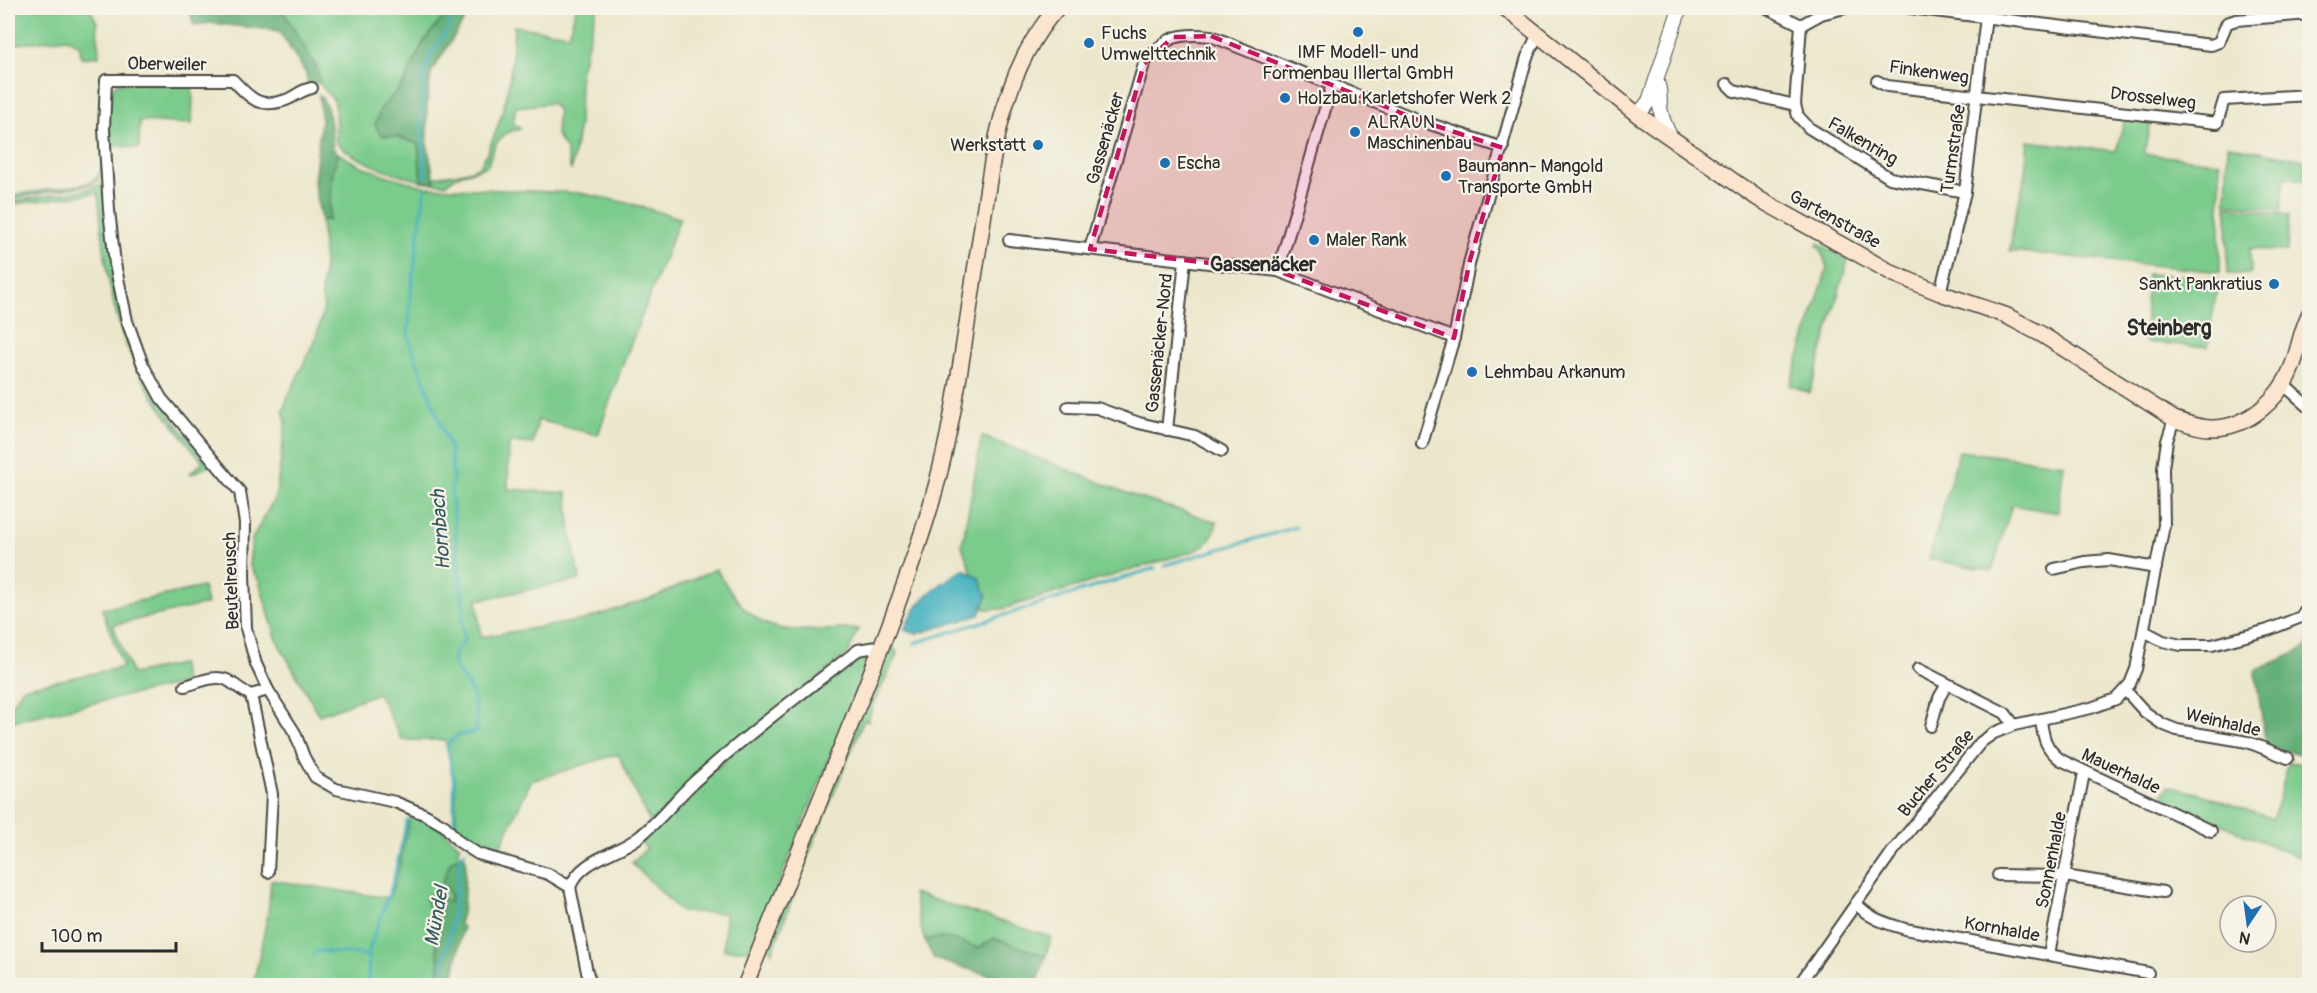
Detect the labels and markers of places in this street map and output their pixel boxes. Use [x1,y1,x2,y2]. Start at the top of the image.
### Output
place label: Fuchs Umwelttechnik [1101,22,1217,66]
marker: IMF Modell- und Formenbau Illertal GmbH [1351,25,1365,39]
marker: Fuchs Umwelttechnik [1082,36,1096,50]
place label: IMF Modell- und Formenbau Illertal GmbH [1262,41,1454,85]
place label: Holzbau Karletshofer Werk 2 [1297,87,1511,110]
marker: Holzbau Karletshofer Werk 2 [1278,91,1292,105]
place label: ALRAUN Maschinenbau [1367,111,1472,155]
marker: ALRAUN Maschinenbau [1348,125,1362,139]
place label: Werkstatt [950,134,1027,157]
marker: Werkstatt [1031,138,1045,152]
place label: Escha [1177,152,1220,175]
place label: Baumann- Mangold Transporte GmbH [1458,155,1603,199]
marker: Escha [1158,156,1172,170]
marker: Baumann- Mangold Transporte GmbH [1439,169,1453,183]
place label: Maler Rank [1326,229,1407,252]
marker: Maler Rank [1307,233,1321,247]
place label: Sankt Pankratius [2138,273,2262,296]
marker: Sankt Pankratius [2267,277,2281,291]
place label: Lehmbau Arkanum [1484,361,1625,384]
marker: Lehmbau Arkanum [1465,365,1479,379]

